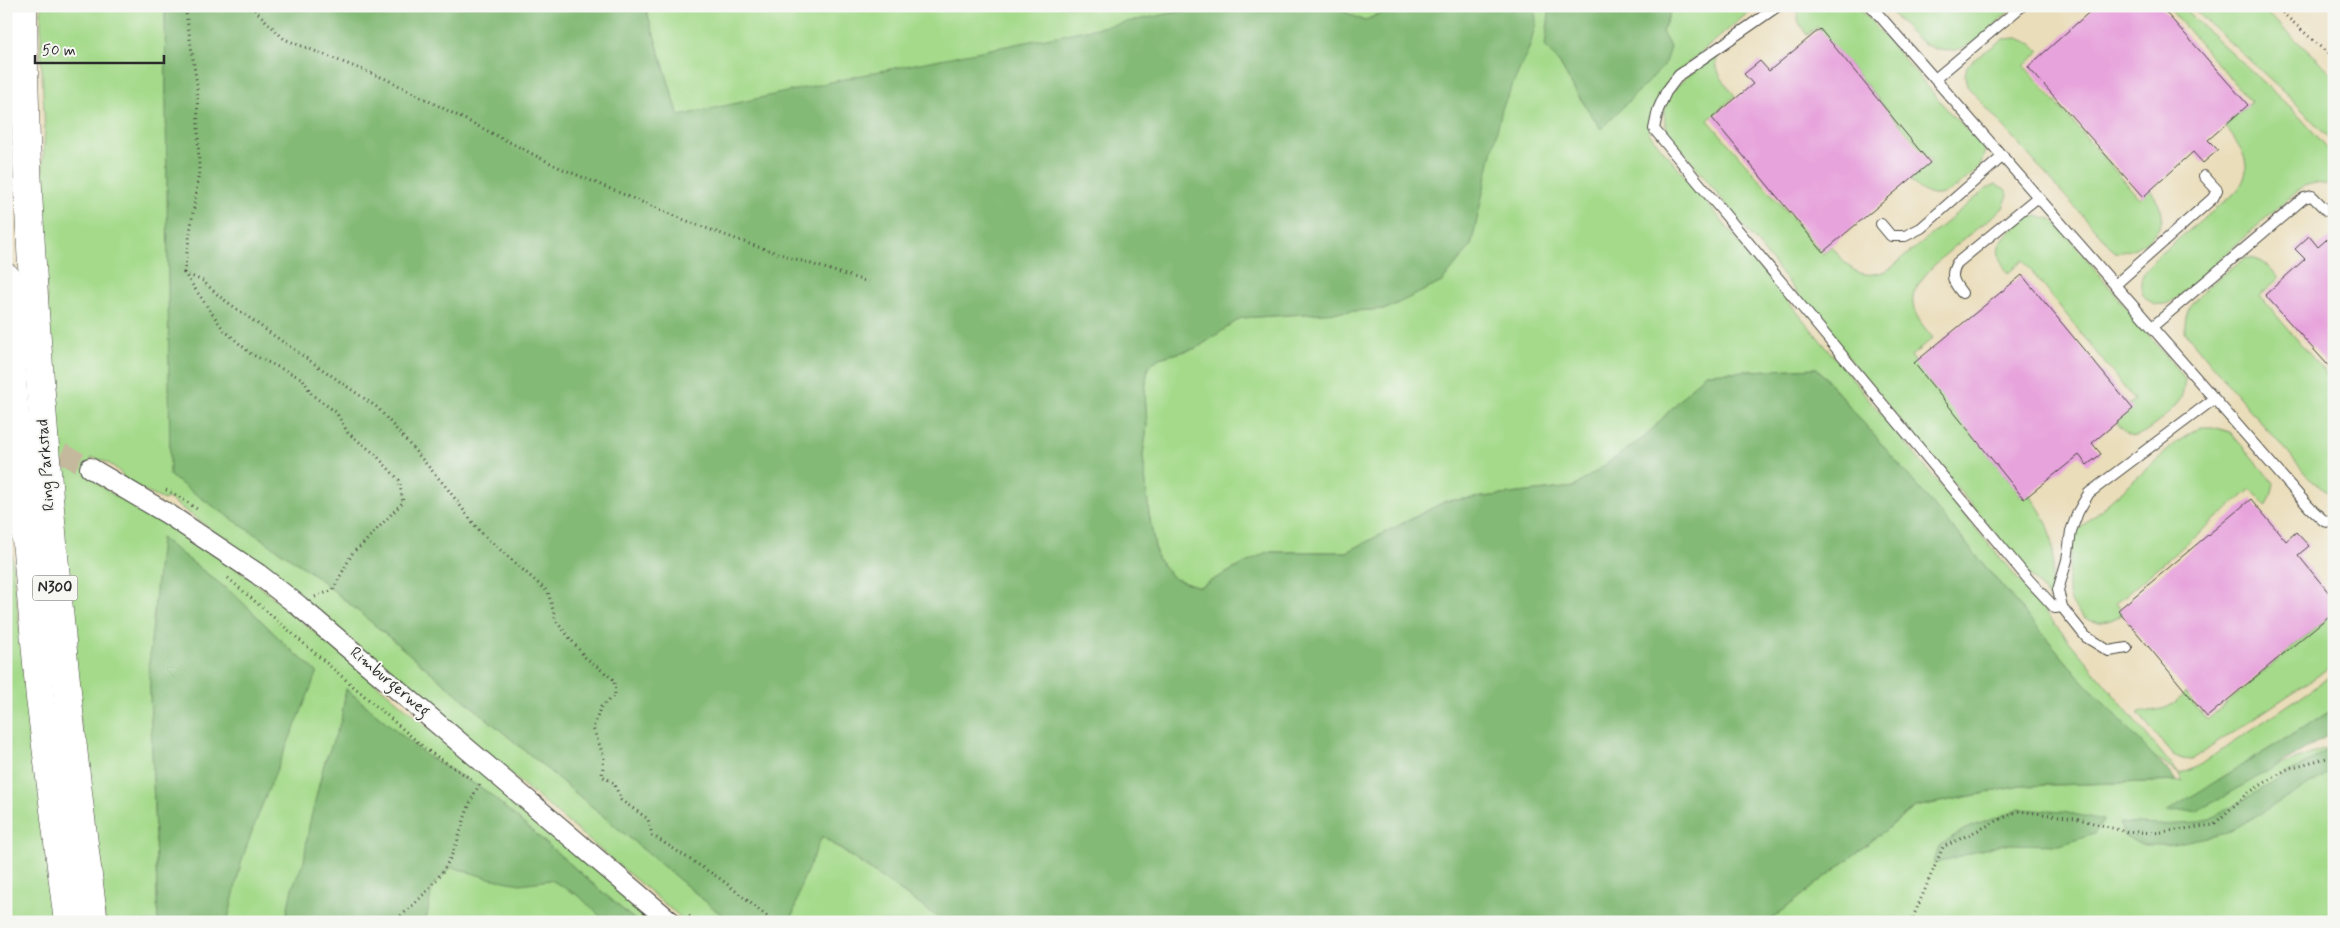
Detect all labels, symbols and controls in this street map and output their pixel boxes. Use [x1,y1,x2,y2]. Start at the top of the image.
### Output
scale bar [35,32,164,64]
text: 50 m [42,41,76,61]
street label: Ring Parkstad [32,418,61,512]
road number: N300 [32,576,78,600]
street label: Rimburgerweg [345,642,434,722]

